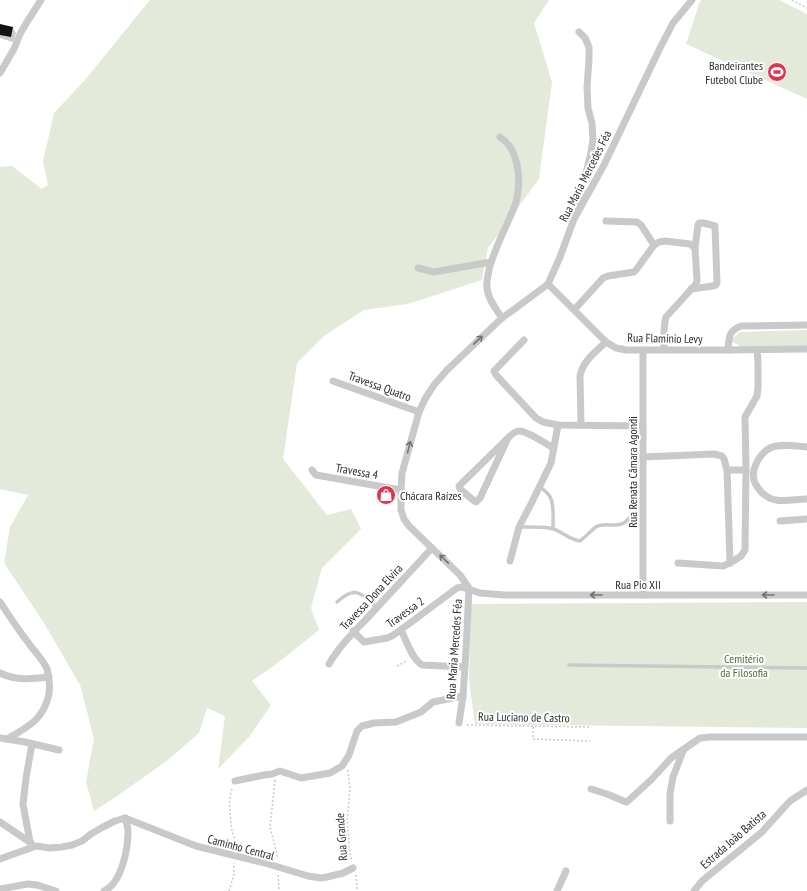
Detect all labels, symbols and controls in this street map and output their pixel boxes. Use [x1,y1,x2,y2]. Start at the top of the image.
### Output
place label: Bandeirantes Futebol Clube [705,58,763,87]
sports icon: Bandeirantes Futebol Clube [766,61,788,83]
street label: Rua Maria Mercedes Féa [556,128,615,224]
street label: Rua Flamínio Levy [627,330,703,346]
one-way arrow [473,336,483,345]
street label: Travessa Quatro [346,368,414,404]
street label: Rua Renata Câmara Agondi [625,416,640,528]
one-way arrow [406,441,413,454]
street label: Travessa 4 [335,460,380,482]
shop icon: Chácara Raízes [375,484,397,506]
place label: Chácara Raízes [400,488,462,503]
one-way arrow [439,554,449,564]
street label: Travessa Dona Elvira [337,561,406,633]
street label: Rua Pio XII [615,577,661,592]
one-way arrow [590,591,603,599]
one-way arrow [762,591,775,599]
street label: Travessa 2 [383,593,427,631]
street label: Rua Maria Mercedes Féa [443,598,465,700]
park label: Cemitério da Filosofia [720,651,768,680]
street label: Rua Luciano de Castro [478,709,570,725]
street label: Estrada João Batista [697,806,769,872]
street label: Rua Grande [332,813,350,861]
street label: Caminho Central [206,831,276,863]

